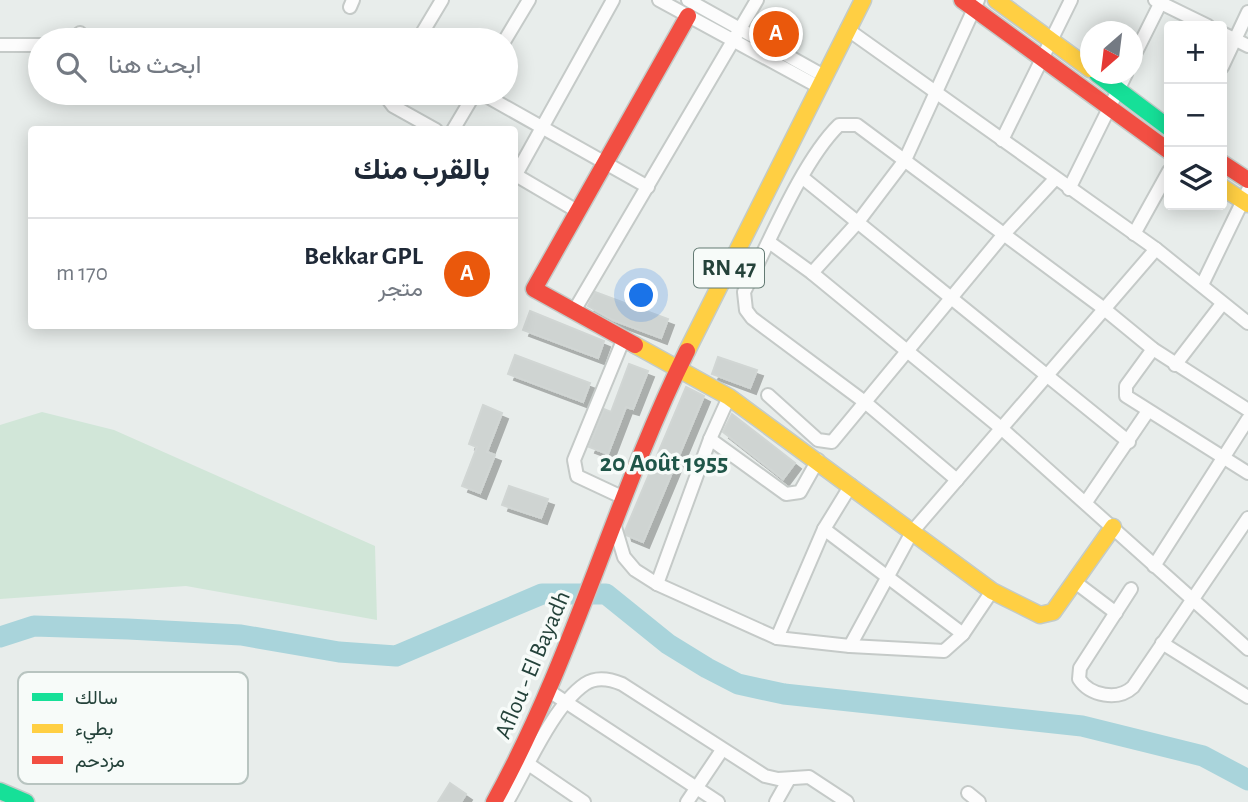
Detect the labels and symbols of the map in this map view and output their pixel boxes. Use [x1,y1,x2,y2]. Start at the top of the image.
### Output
pin: A [753,8,799,60]
north arrow [1080,21,1143,84]
road number: RN 47 [694,248,764,288]
your location [624,278,658,312]
district label: 20 Août 1955 [600,450,728,476]
street label: Aflou - El Bayadh [491,588,575,742]
legend [18,672,248,784]
text: سالك [75,689,118,708]
text: بطيء [75,720,113,744]
text: مزدحم [75,752,125,773]

